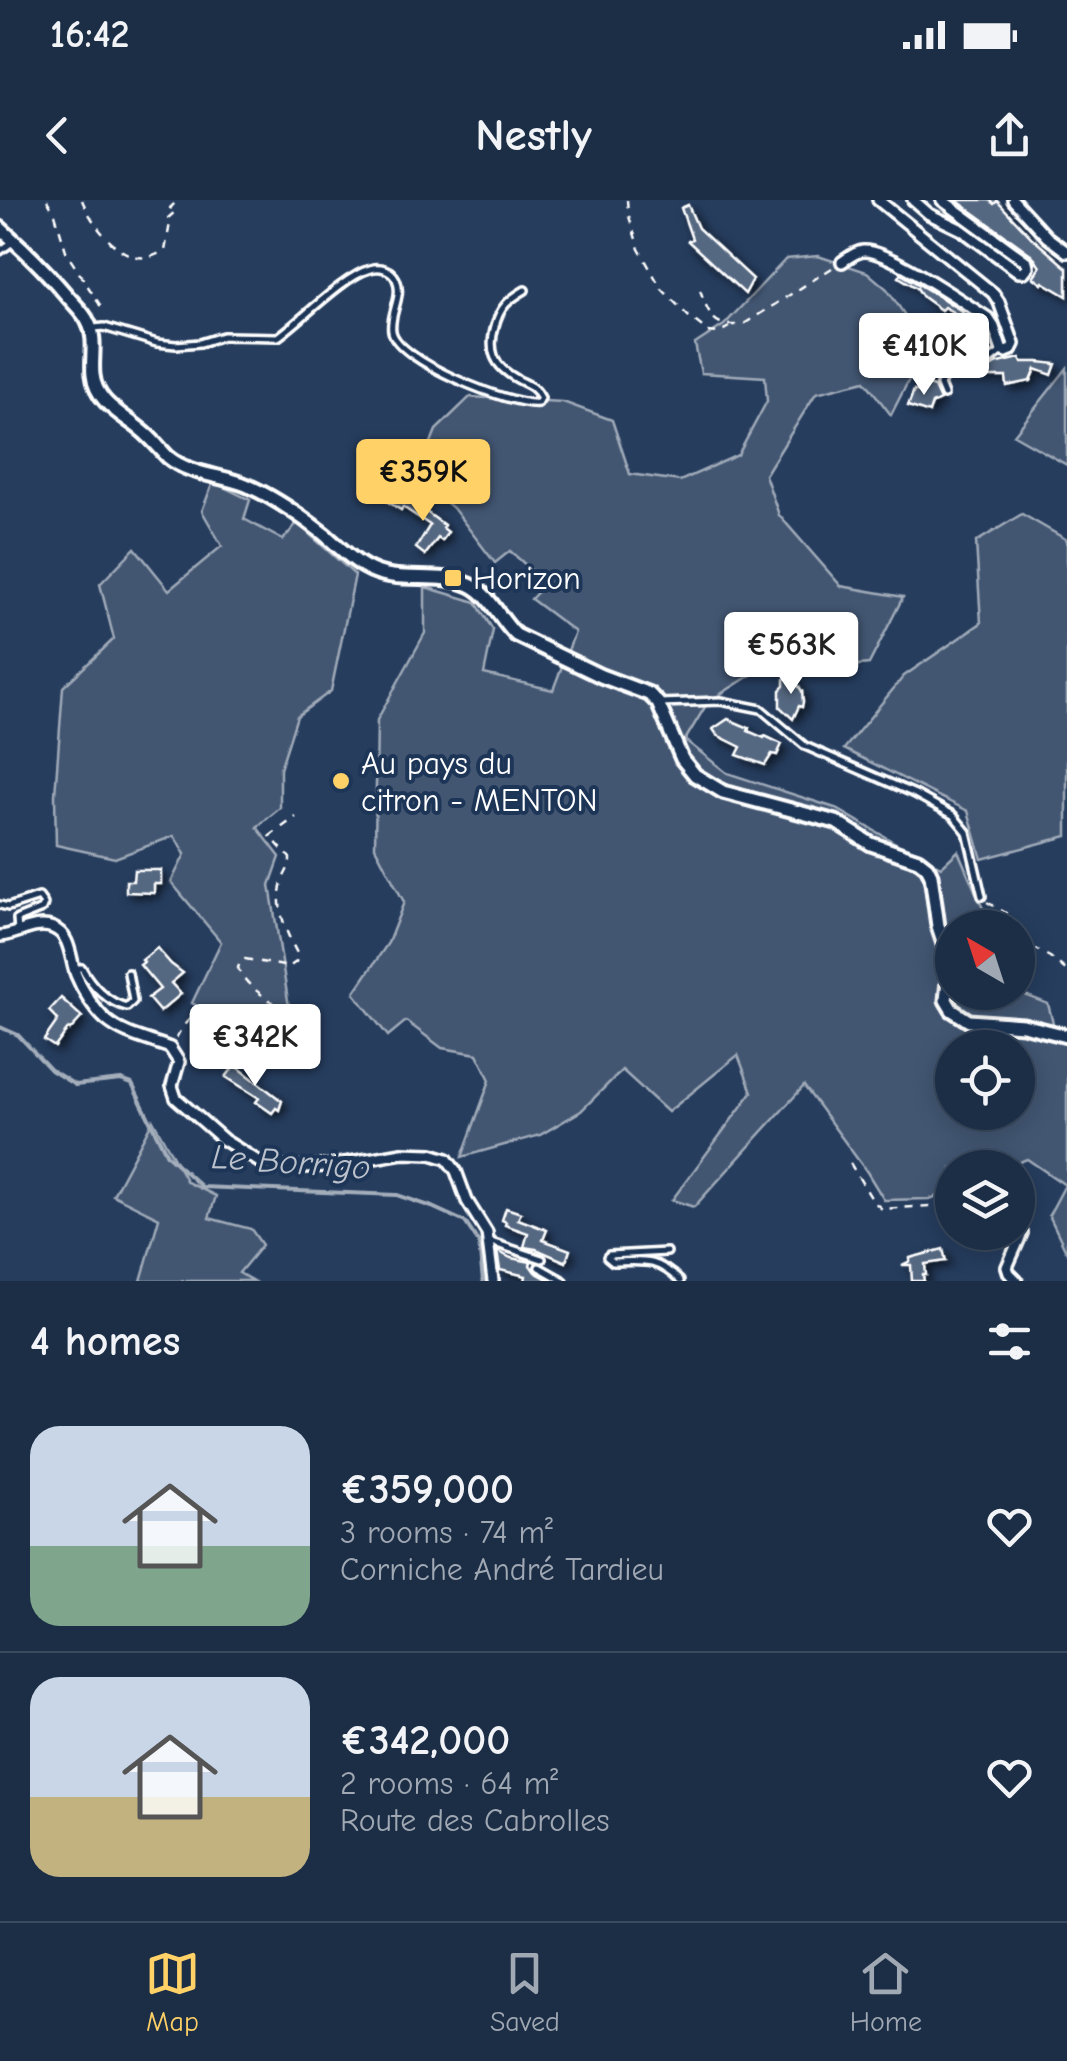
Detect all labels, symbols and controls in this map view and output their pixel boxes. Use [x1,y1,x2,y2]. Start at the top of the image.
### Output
text: 16:42 [50,13,129,57]
icon: back [30,108,85,163]
icon: share [982,108,1037,163]
text: Nestly [475,109,592,161]
pin: €410K [854,313,994,398]
text: €410K [881,327,967,364]
pin: €359K [353,439,493,524]
text: €359K [378,453,468,490]
place label: Horizon [473,560,581,597]
marker: Horizon [442,567,464,589]
pin: €563K [721,612,861,697]
text: €563K [746,626,836,663]
place label: Au pays du citron - MENTON [361,745,598,819]
marker: Au pays du citron - MENTON [330,770,352,792]
north arrow [935,910,1035,1010]
map controls [935,910,1035,1250]
pin: €342K [185,1004,325,1089]
text: €342K [212,1018,298,1055]
button: locate [935,1030,1035,1130]
water label: Le Borrigo [210,1136,372,1188]
button: layers [935,1150,1035,1250]
icon: filters [982,1314,1037,1369]
text: 4 homes [30,1317,180,1366]
text: €359,000 [340,1465,514,1514]
icon: home [110,1466,230,1586]
icon: heart [982,1499,1037,1554]
text: 3 rooms · 74 m² [340,1514,553,1551]
text: Corniche André Tardieu [340,1551,664,1588]
text: €342,000 [340,1716,510,1765]
icon: home [110,1717,230,1837]
icon: heart [982,1750,1037,1805]
text: 2 rooms · 64 m² [340,1765,558,1802]
text: Route des Cabrolles [340,1802,610,1839]
tab: Map [145,1946,200,2038]
tab: Saved [490,1946,560,2038]
tab: Home [850,1946,922,2038]

